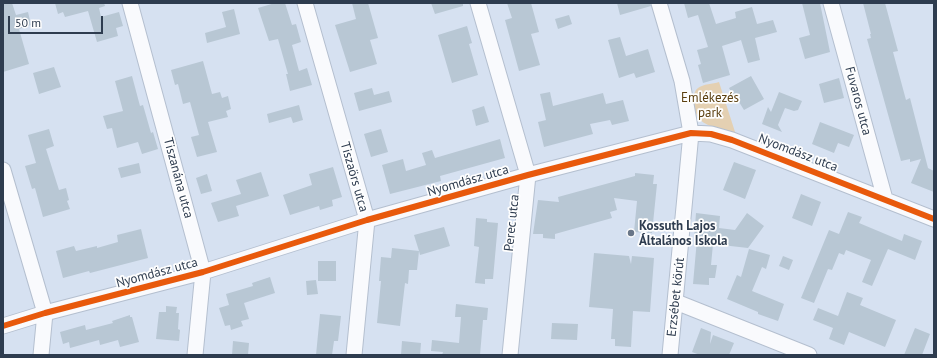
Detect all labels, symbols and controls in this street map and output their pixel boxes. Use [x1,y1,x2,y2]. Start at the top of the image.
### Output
scale bar [10,8,105,34]
text: 50 m [15,15,41,30]
street label: Fuvaros utca [841,65,875,137]
park label: Emlékezés park [681,90,739,121]
street label: Nyomdász utca [756,131,840,175]
street label: Tiszanána utca [160,136,196,220]
street label: Tiszaörs utca [337,140,371,214]
street label: Nyomdász utca [425,162,511,200]
street label: Perec utca [501,194,523,252]
place label: Kossuth Lajos Általános Iskola [639,218,727,249]
marker: Kossuth Lajos Általános Iskola [626,228,636,238]
street label: Nyomdász utca [114,255,200,291]
street label: Erzsébet körút [664,257,688,337]

